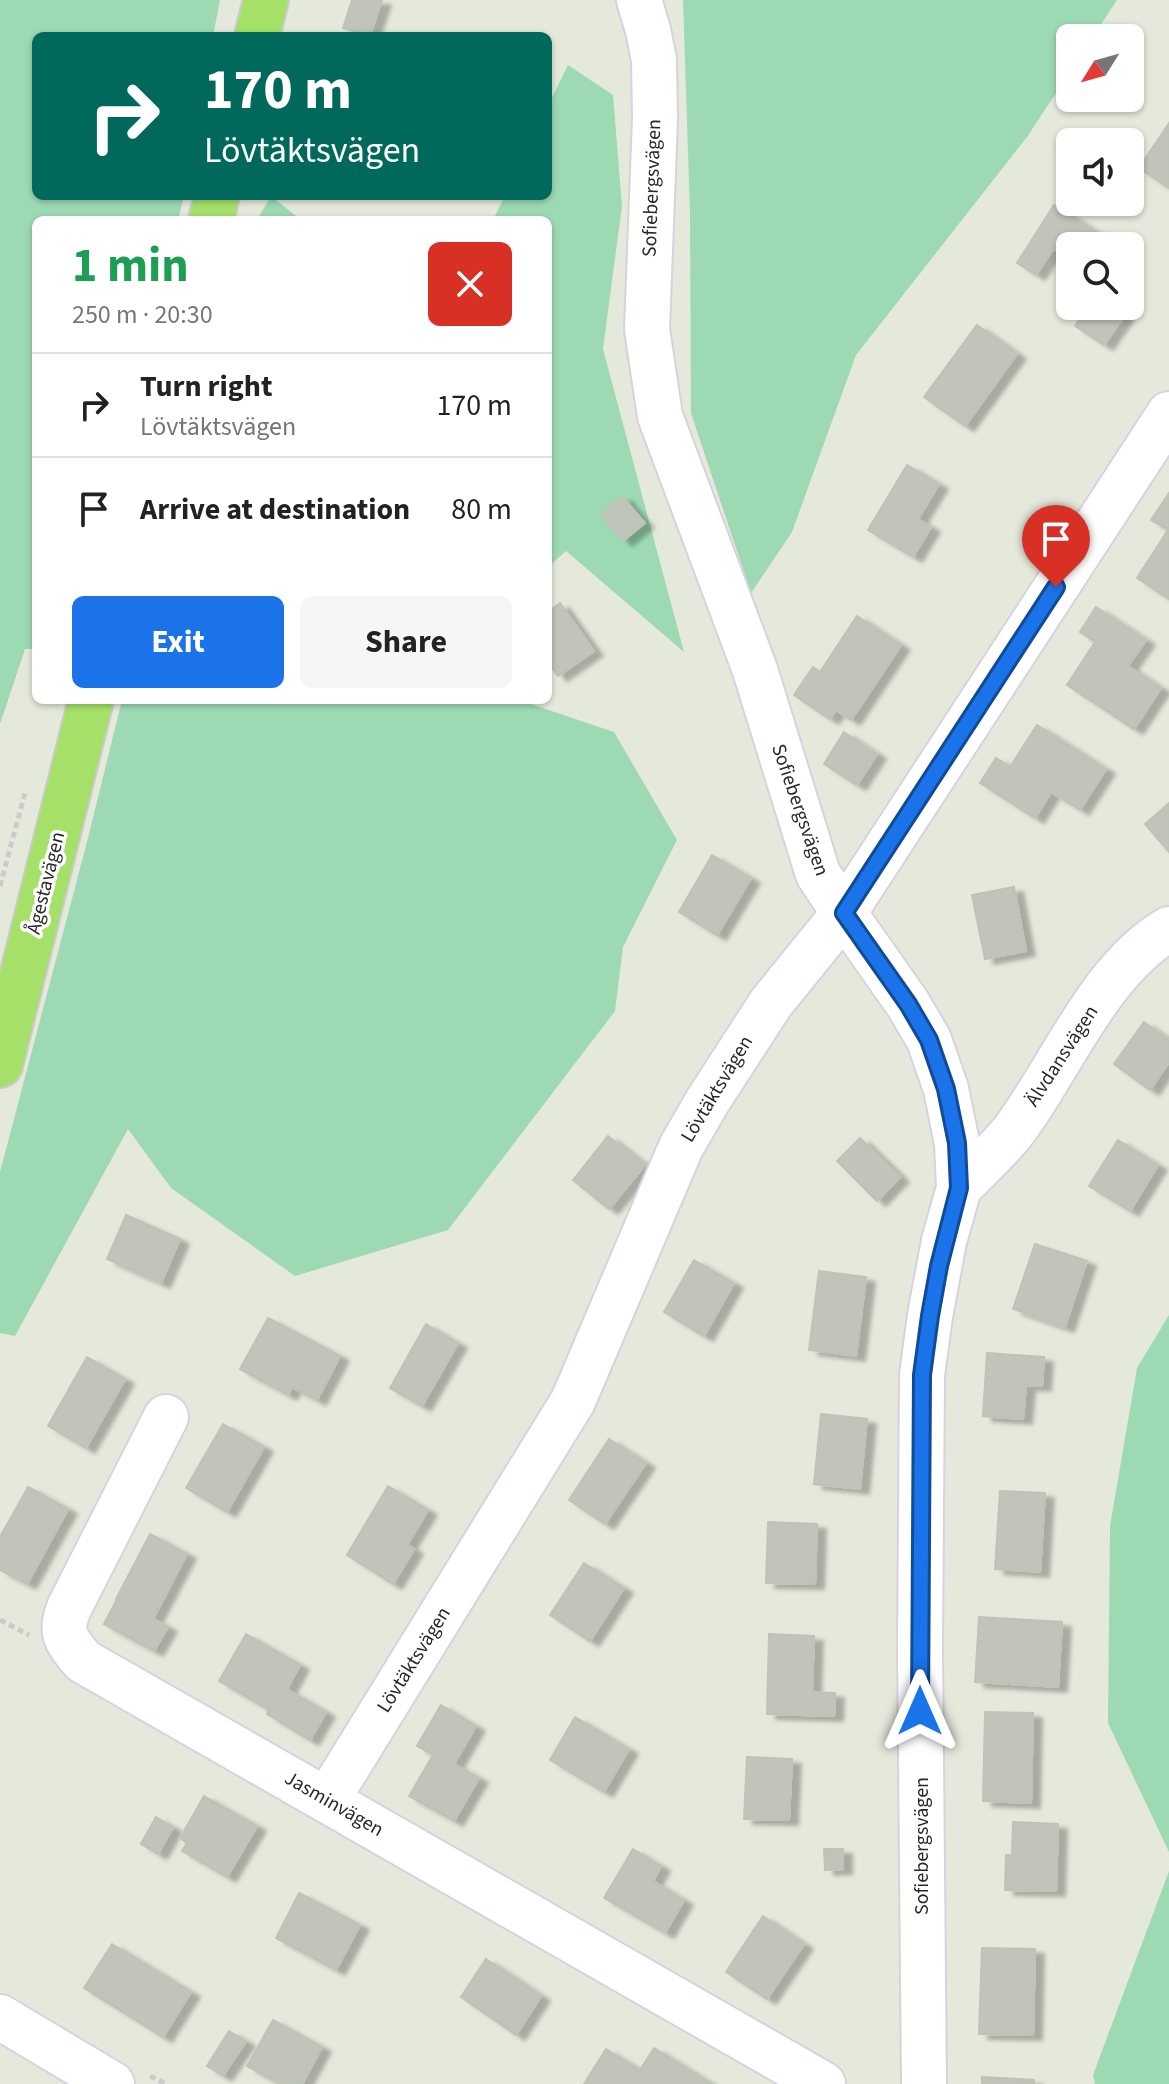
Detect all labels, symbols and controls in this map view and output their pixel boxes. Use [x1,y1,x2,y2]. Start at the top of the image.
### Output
north arrow [1056,24,1144,112]
map controls [1056,24,1144,320]
text: 170 m [204,51,352,130]
icon: right [72,64,176,168]
street label: Sofiebergsvägen [636,119,668,257]
text: Lövtäktsvägen [204,125,420,176]
button: sound [1056,128,1144,216]
text: 1 min [72,232,189,300]
button: search [1056,232,1144,320]
button: close [428,242,512,326]
text: 250 m · 20:30 [72,296,213,333]
text: Turn right [140,365,272,408]
icon: right [72,383,116,427]
text: 170 m [436,384,512,427]
text: Lövtäktsvägen [140,408,296,445]
icon: arrive [72,487,116,531]
text: Arrive at destination [140,488,410,531]
text: 80 m [451,488,512,531]
pin [1022,505,1090,587]
icon: arrive [1034,517,1078,561]
button: Exit [72,596,284,688]
button: Share [300,596,512,688]
street label: Sofiebergsvägen [764,740,836,880]
street label: Ågestavägen [20,829,72,937]
street label: Älvdansvägen [1019,1000,1105,1112]
street label: Lövtäktsvägen [674,1030,760,1148]
street label: Lövtäktsvägen [370,1602,458,1718]
position arrow [878,1669,962,1753]
street label: Jasminvägen [279,1764,389,1844]
street label: Sofiebergsvägen [908,1777,936,1915]

